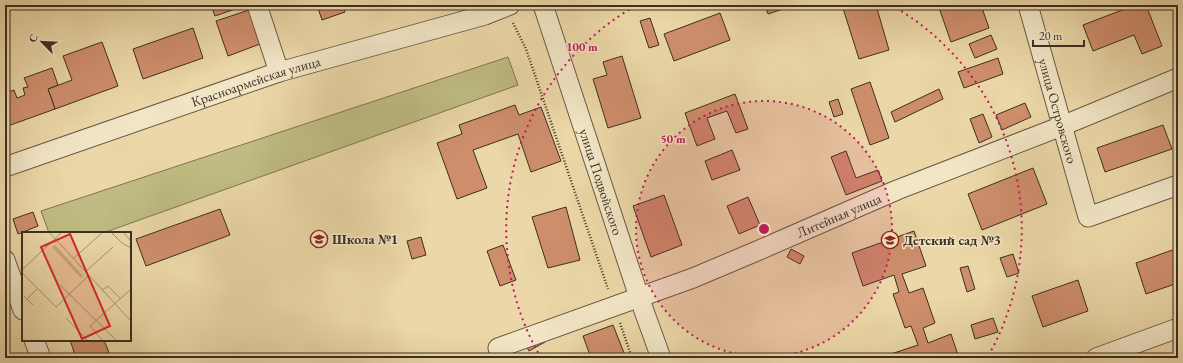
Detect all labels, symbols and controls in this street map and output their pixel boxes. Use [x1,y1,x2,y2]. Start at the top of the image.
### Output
north arrow [22,22,62,62]
scale bar [1033,22,1084,48]
text: 20 m [1039,28,1063,44]
text: С [25,31,41,44]
text: 100 m [566,39,598,55]
street label: Красноармейская улица [189,52,323,111]
street label: улица Островского [1035,56,1081,166]
street label: улица Подвойского [575,126,627,237]
text: 50 m [660,131,686,147]
street label: Литейная улица [794,189,884,242]
centre of rings [757,222,771,236]
school or university icon: Школа №1 [309,229,329,249]
place label: Школа №1 [332,230,398,248]
school or university icon: Детский сад №3 [880,230,900,250]
place label: Детский сад №3 [903,231,1001,249]
inset map [22,232,131,341]

